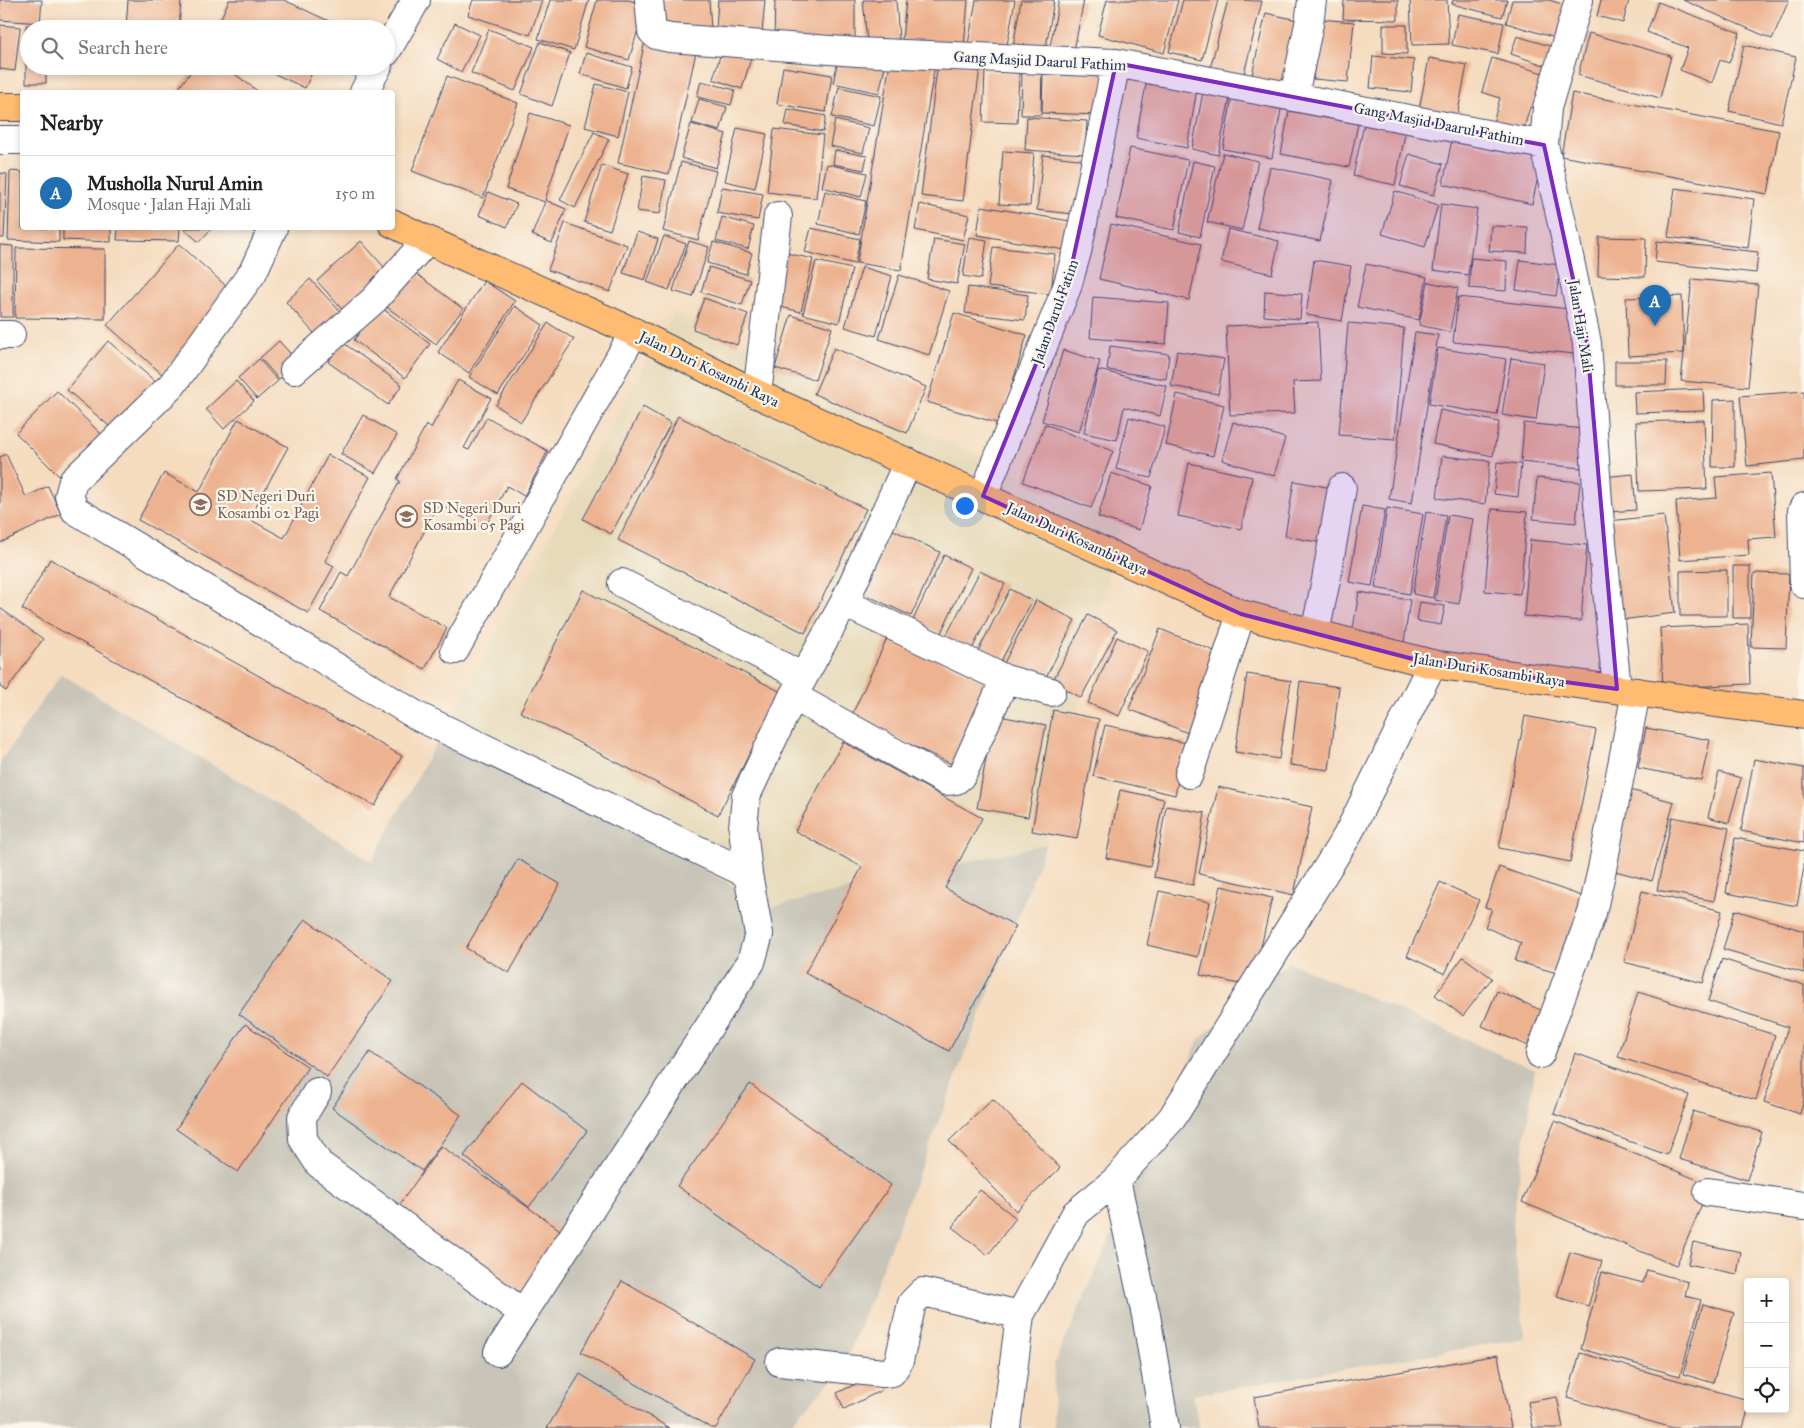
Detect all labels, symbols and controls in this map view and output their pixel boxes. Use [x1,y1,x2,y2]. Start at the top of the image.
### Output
search box [20,20,395,75]
icon: search [38,34,66,62]
text: Search here [78,36,168,59]
street label: Gang Masjid Daarul Fathim [953,47,1127,75]
street label: Gang Masjid Daarul Fathim [1352,99,1526,149]
text: Nearby [40,110,103,136]
text: Musholla Nurul Amin [87,172,263,195]
text: A [51,184,61,203]
text: 150 m [335,184,375,203]
text: Mosque · Jalan Haji Mali [87,195,251,214]
street label: Jalan Darul Fatim [1027,257,1083,369]
street label: Jalan Haji Mali [1563,276,1597,374]
pin: A [1639,285,1671,326]
street label: Jalan Duri Kosambi Raya [634,326,783,412]
place label: SD Negeri Duri Kosambi 02 Pagi [217,487,319,522]
school or university icon: SD Negeri Duri Kosambi 02 Pagi [189,493,213,517]
your location [952,493,978,519]
street label: Jalan Duri Kosambi Raya [1001,498,1151,581]
place label: SD Negeri Duri Kosambi 05 Pagi [423,499,525,534]
school or university icon: SD Negeri Duri Kosambi 05 Pagi [395,505,419,529]
street label: Jalan Duri Kosambi Raya [1410,649,1567,692]
map controls [1744,1278,1789,1413]
button: + [1744,1278,1789,1323]
button: − [1744,1323,1789,1368]
button: locate [1744,1368,1789,1413]

